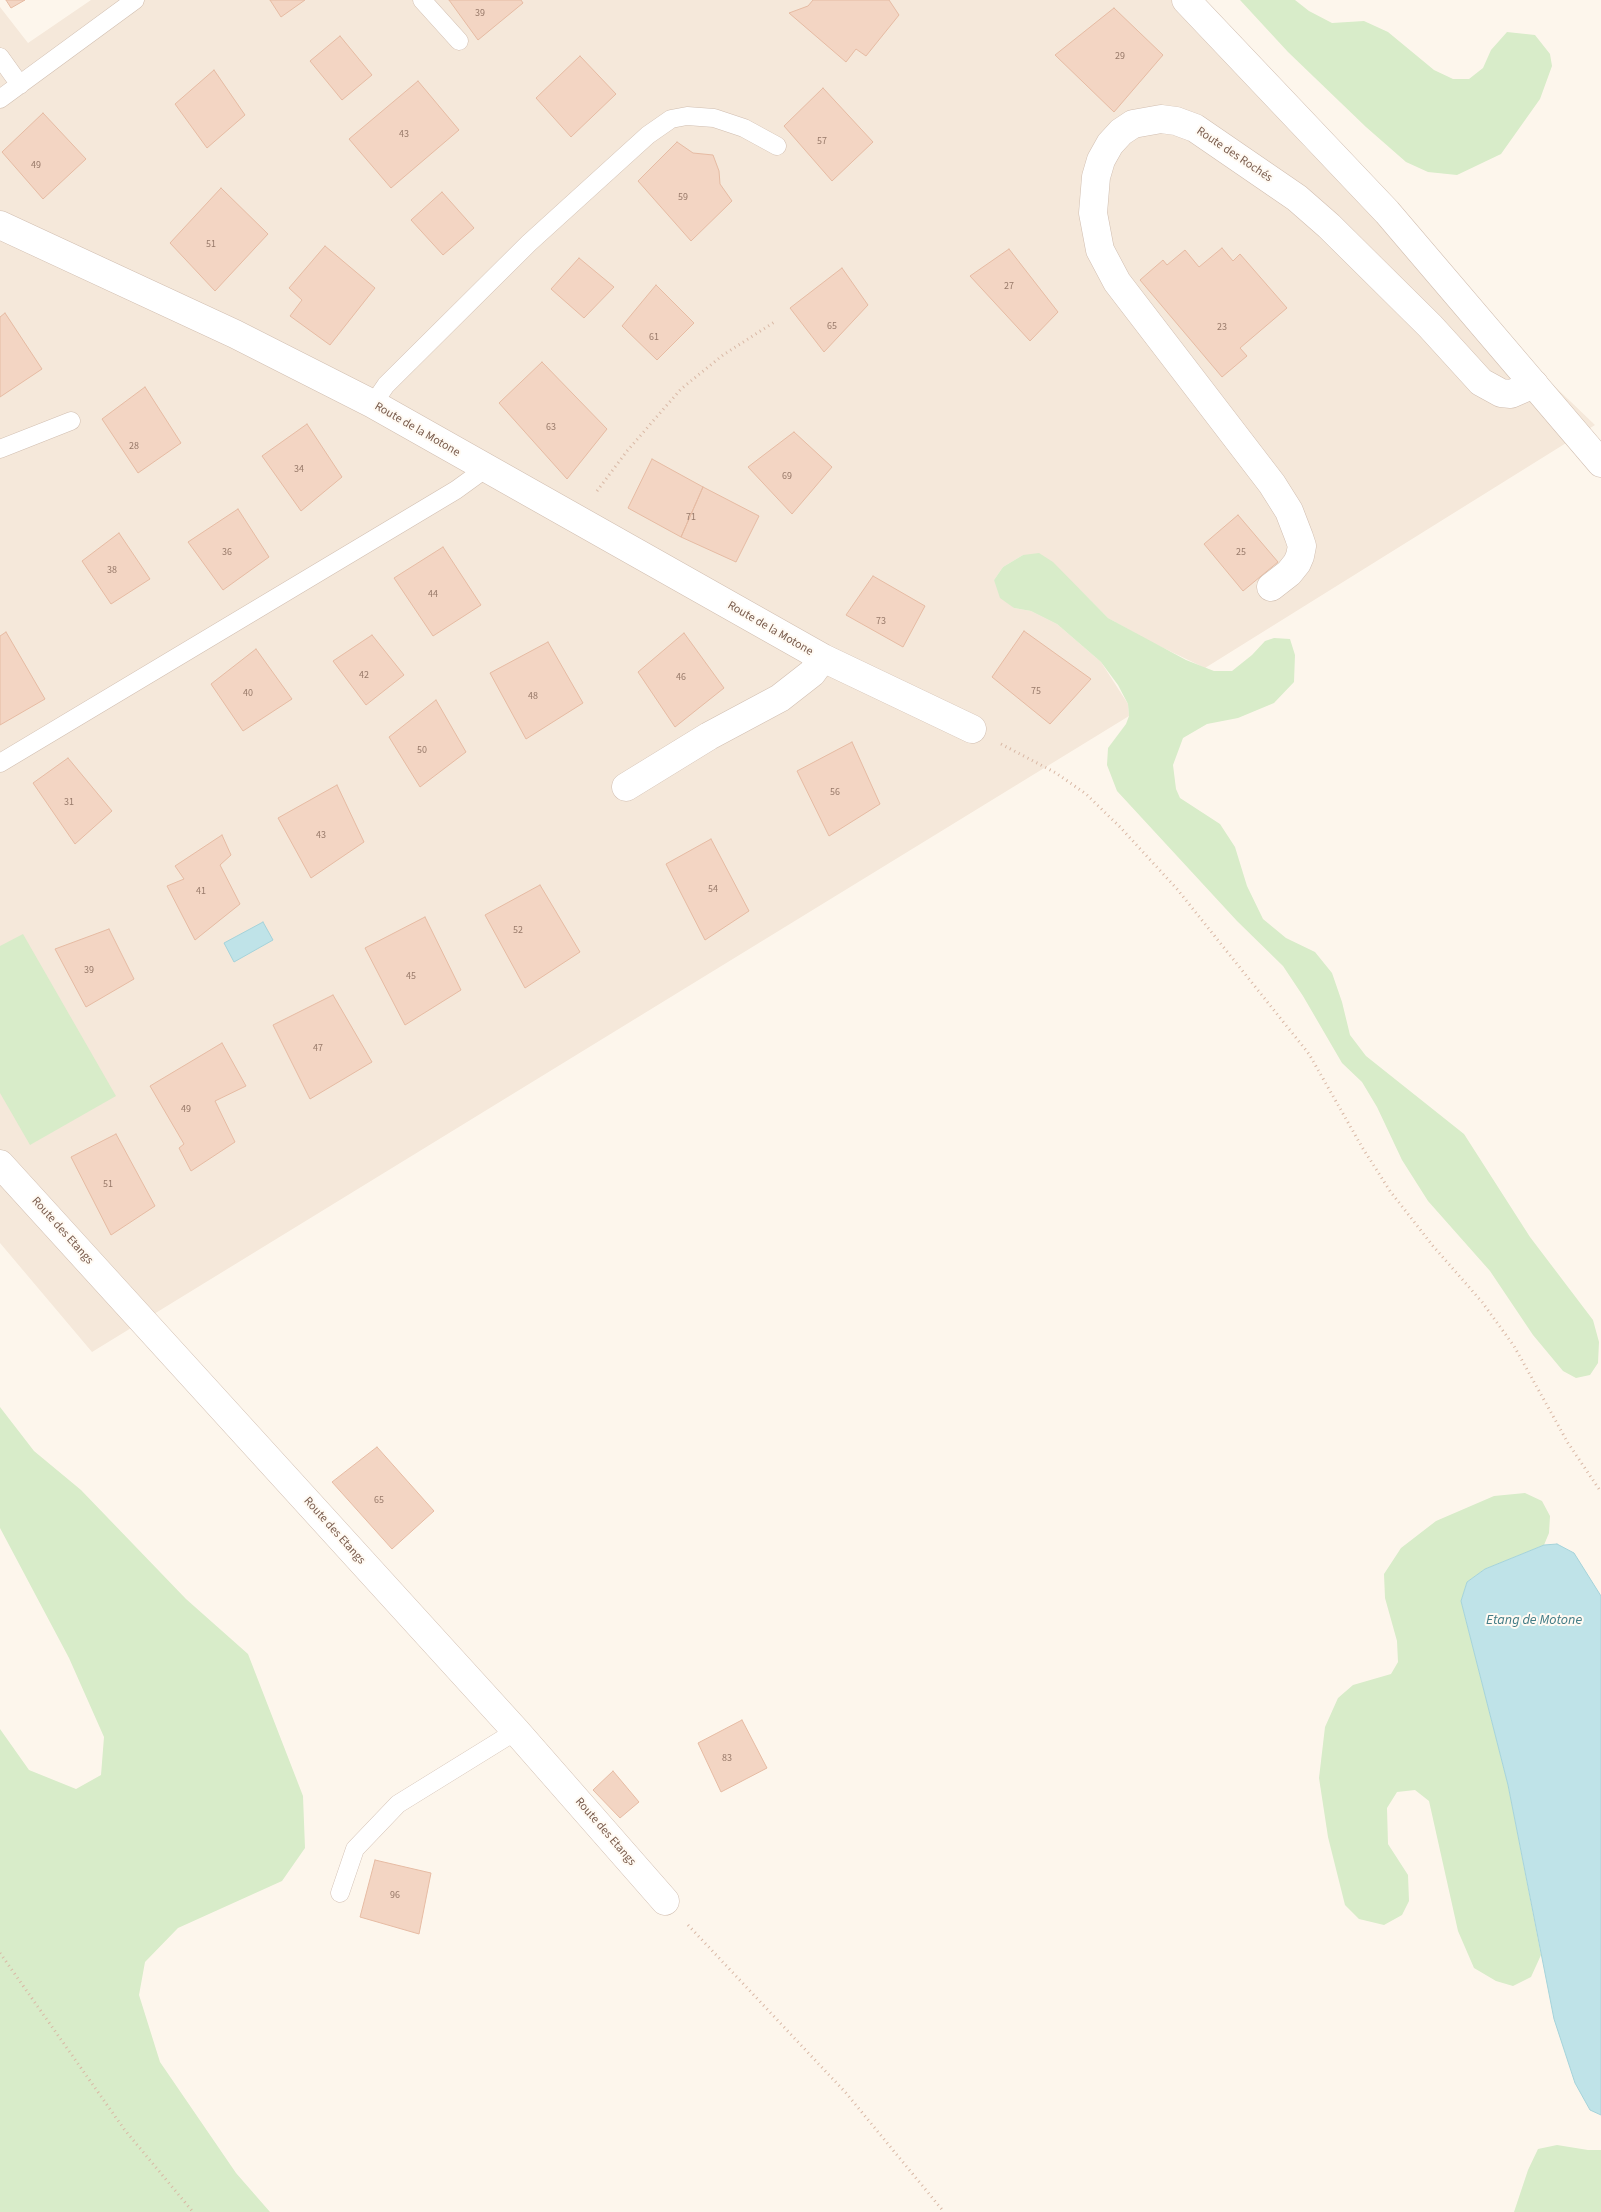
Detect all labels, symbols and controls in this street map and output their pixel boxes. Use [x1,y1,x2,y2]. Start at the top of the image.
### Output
house number: 39 [475,8,485,20]
house number: 29 [1115,51,1125,63]
street label: Route des Rochés [1193,124,1275,186]
house number: 43 [399,129,409,141]
house number: 57 [817,136,827,148]
house number: 49 [31,160,41,172]
house number: 59 [678,192,688,204]
house number: 51 [206,239,216,251]
house number: 27 [1004,281,1014,293]
house number: 65 [827,321,837,333]
house number: 23 [1217,322,1227,334]
house number: 61 [649,332,659,344]
street label: Route de la Motone [372,400,462,460]
house number: 63 [546,422,556,434]
house number: 28 [129,441,139,453]
house number: 34 [294,464,304,476]
house number: 69 [782,471,792,483]
house number: 71 [686,512,696,524]
house number: 36 [222,547,232,559]
house number: 25 [1236,547,1246,559]
house number: 38 [107,565,117,577]
house number: 44 [428,589,438,601]
street label: Route de la Motone [725,599,815,659]
house number: 73 [876,616,886,628]
house number: 42 [359,670,369,682]
house number: 46 [676,672,686,684]
house number: 75 [1031,686,1041,698]
house number: 40 [243,688,253,700]
house number: 48 [528,691,538,703]
house number: 50 [417,745,427,757]
house number: 56 [830,787,840,799]
house number: 31 [64,797,74,809]
house number: 43 [316,830,326,842]
house number: 54 [708,884,718,896]
house number: 41 [196,886,206,898]
house number: 52 [513,925,523,937]
house number: 39 [84,965,94,977]
house number: 45 [406,971,416,983]
house number: 47 [313,1043,323,1055]
house number: 49 [181,1104,191,1116]
house number: 51 [103,1179,113,1191]
street label: Route des Etangs [28,1194,96,1268]
street label: Route des Etangs [300,1494,368,1568]
house number: 65 [374,1495,384,1507]
water label: Etang de Motone [1486,1613,1582,1629]
house number: 83 [722,1753,732,1765]
street label: Route des Etangs [572,1795,638,1869]
house number: 96 [390,1890,400,1902]

